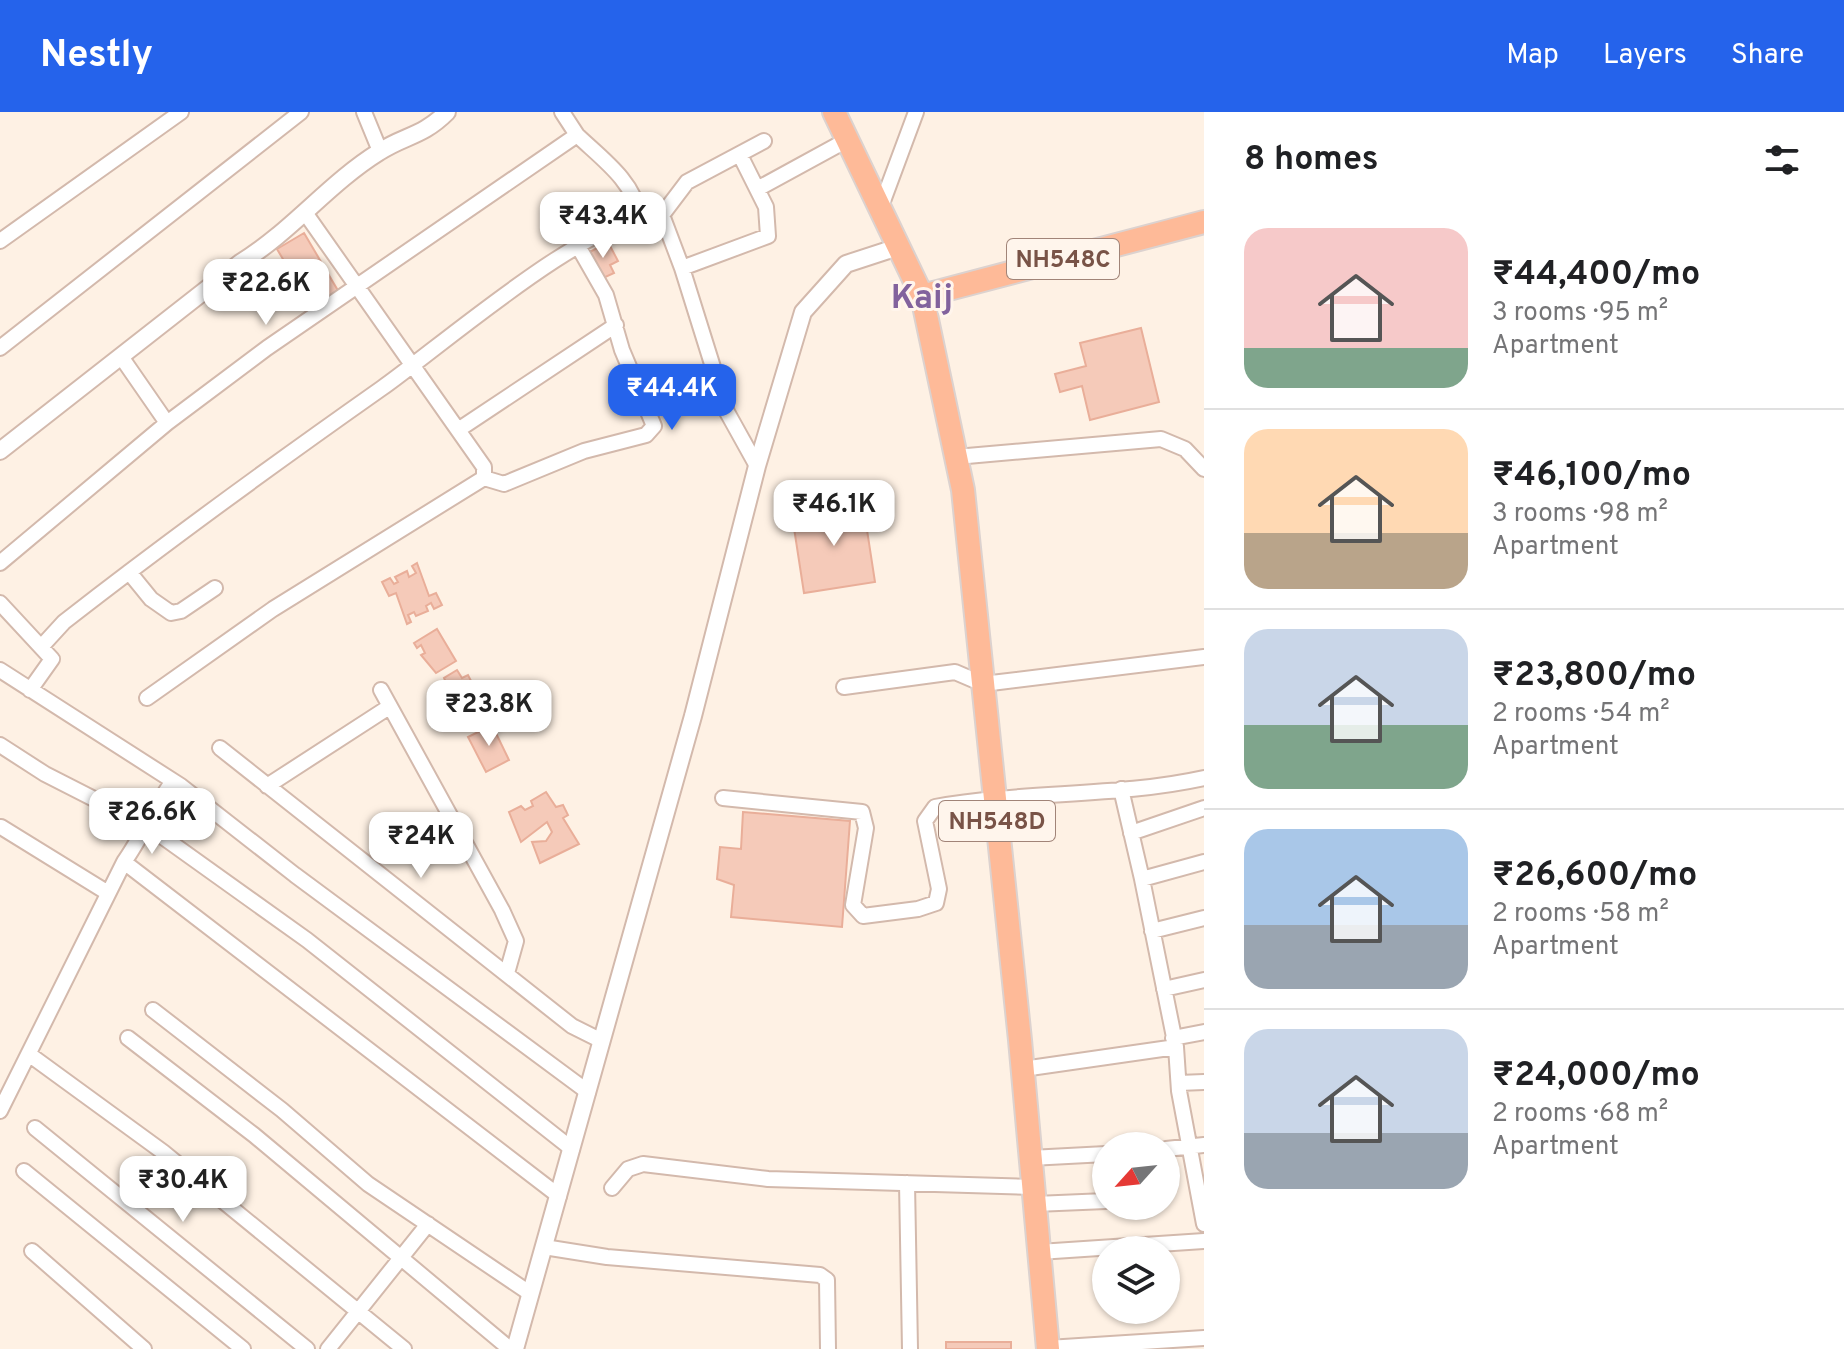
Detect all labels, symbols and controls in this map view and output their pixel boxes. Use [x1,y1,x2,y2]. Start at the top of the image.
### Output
text: Nestly [40,32,153,81]
text: Map [1506,38,1559,74]
text: Layers [1603,38,1687,74]
text: Share [1731,38,1804,74]
icon: filters [1760,138,1804,182]
text: 8 homes [1244,139,1378,182]
pin: ₹43.4K [538,192,668,260]
text: ₹43.4K [558,201,648,234]
road number: NH548C [1007,239,1119,279]
text: ₹44,400/mo [1492,254,1700,297]
pin: ₹22.6K [201,259,331,327]
icon: home [1308,260,1404,356]
text: ₹22.6K [221,268,311,301]
district label: Kaij [891,278,953,321]
text: 3 rooms · 95 m² [1492,297,1668,330]
text: Apartment [1492,330,1619,363]
pin: ₹44.4K [607,364,737,432]
text: ₹44.4K [626,373,718,406]
text: ₹46,100/mo [1492,455,1691,498]
icon: home [1308,461,1404,557]
pin: ₹46.1K [769,480,899,548]
text: ₹46.1K [792,489,876,522]
text: 3 rooms · 98 m² [1492,498,1668,531]
text: Apartment [1492,531,1619,564]
text: ₹23,800/mo [1492,655,1696,698]
icon: home [1308,661,1404,757]
pin: ₹23.8K [424,680,554,748]
text: ₹23.8K [445,689,533,722]
text: 2 rooms · 54 m² [1492,698,1670,731]
text: Apartment [1492,731,1619,764]
pin: ₹26.6K [87,788,217,856]
text: ₹26.6K [107,797,197,830]
road number: NH548D [939,801,1055,841]
pin: ₹24K [374,812,468,880]
text: ₹24K [387,821,455,854]
text: ₹26,600/mo [1492,855,1697,898]
icon: home [1308,861,1404,957]
text: 2 rooms · 58 m² [1492,898,1669,931]
text: Apartment [1492,931,1619,964]
text: ₹24,000/mo [1492,1055,1700,1098]
icon: home [1308,1061,1404,1157]
text: 2 rooms · 68 m² [1492,1098,1668,1131]
text: Apartment [1492,1131,1619,1164]
north arrow [1092,1132,1180,1220]
map controls [1092,1132,1180,1324]
pin: ₹30.4K [118,1156,248,1224]
text: ₹30.4K [138,1165,228,1198]
button: layers [1092,1236,1180,1324]

